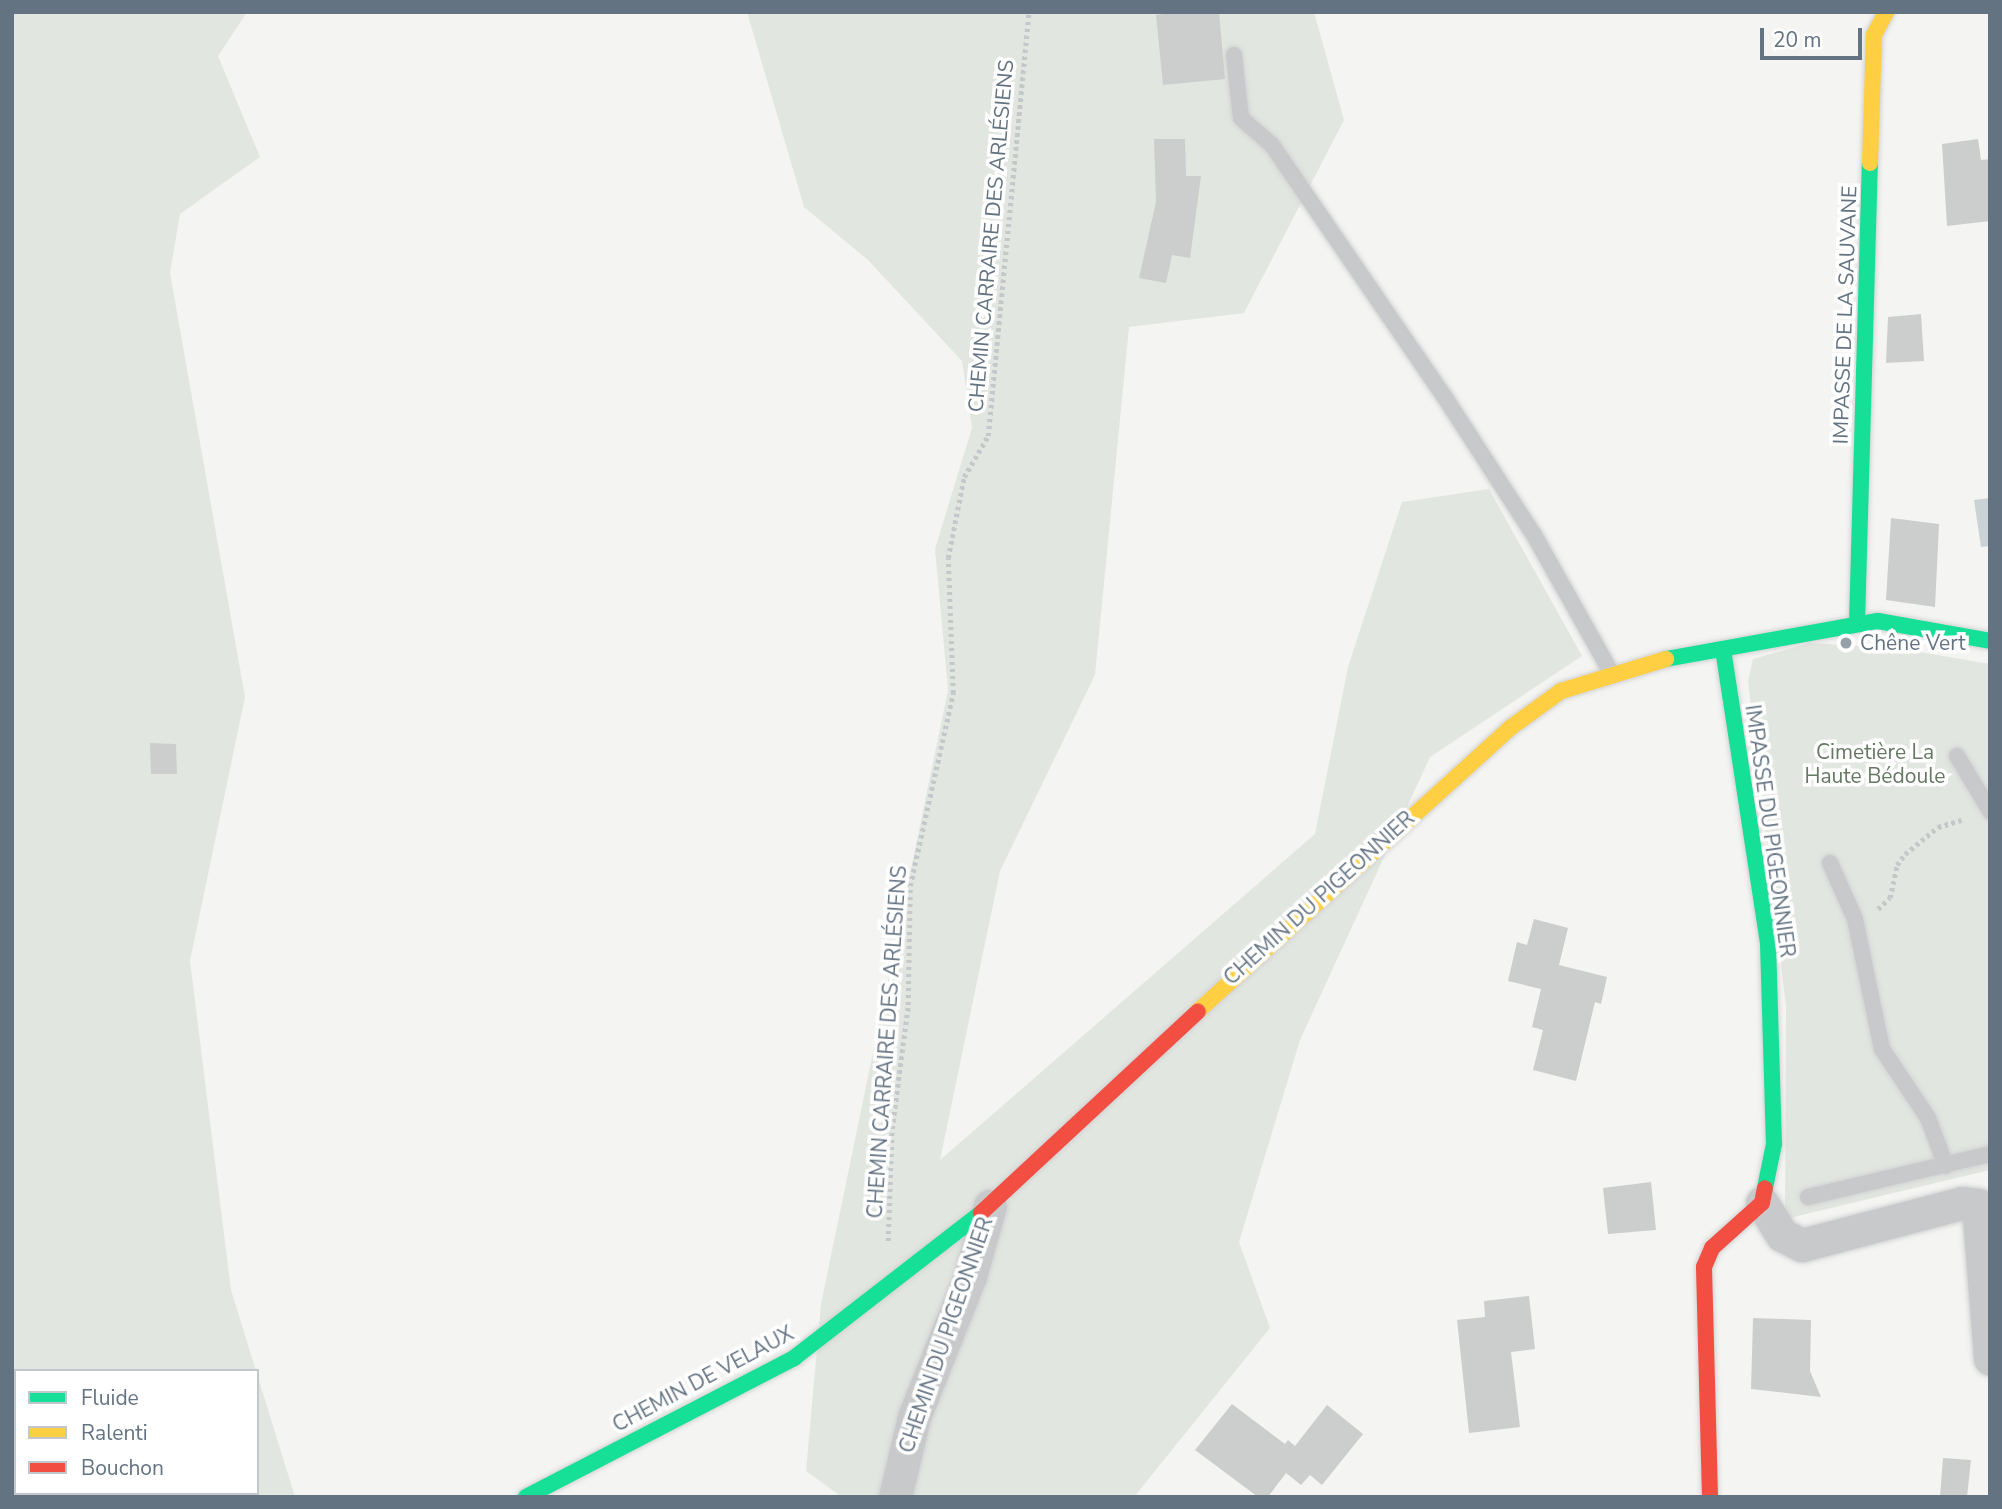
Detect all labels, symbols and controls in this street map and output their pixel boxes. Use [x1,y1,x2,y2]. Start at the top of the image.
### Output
scale bar [1764,14,1866,58]
text: 20 m [1773,26,1822,54]
street label: CHEMIN CARRAIRE DES ARLÉSIENS [963,59,1019,413]
street label: IMPASSE DE LA SAUVANE [1828,185,1862,445]
place label: Chêne Vert [1860,630,1966,656]
marker: Chêne Vert [1838,635,1854,651]
street label: IMPASSE DU PIGEONNIER [1740,703,1800,959]
park label: Cimetière La Haute Bédoule [1804,739,1946,789]
street label: CHEMIN DU PIGEONNIER [1218,806,1420,990]
street label: CHEMIN CARRAIRE DES ARLÉSIENS [862,865,912,1219]
street label: CHEMIN DU PIGEONNIER [894,1214,998,1456]
street label: CHEMIN DE VELAUX [608,1321,798,1437]
legend [14,1369,259,1495]
text: Fluide [81,1384,139,1412]
text: Ralenti [81,1419,148,1447]
text: Bouchon [81,1454,164,1482]

